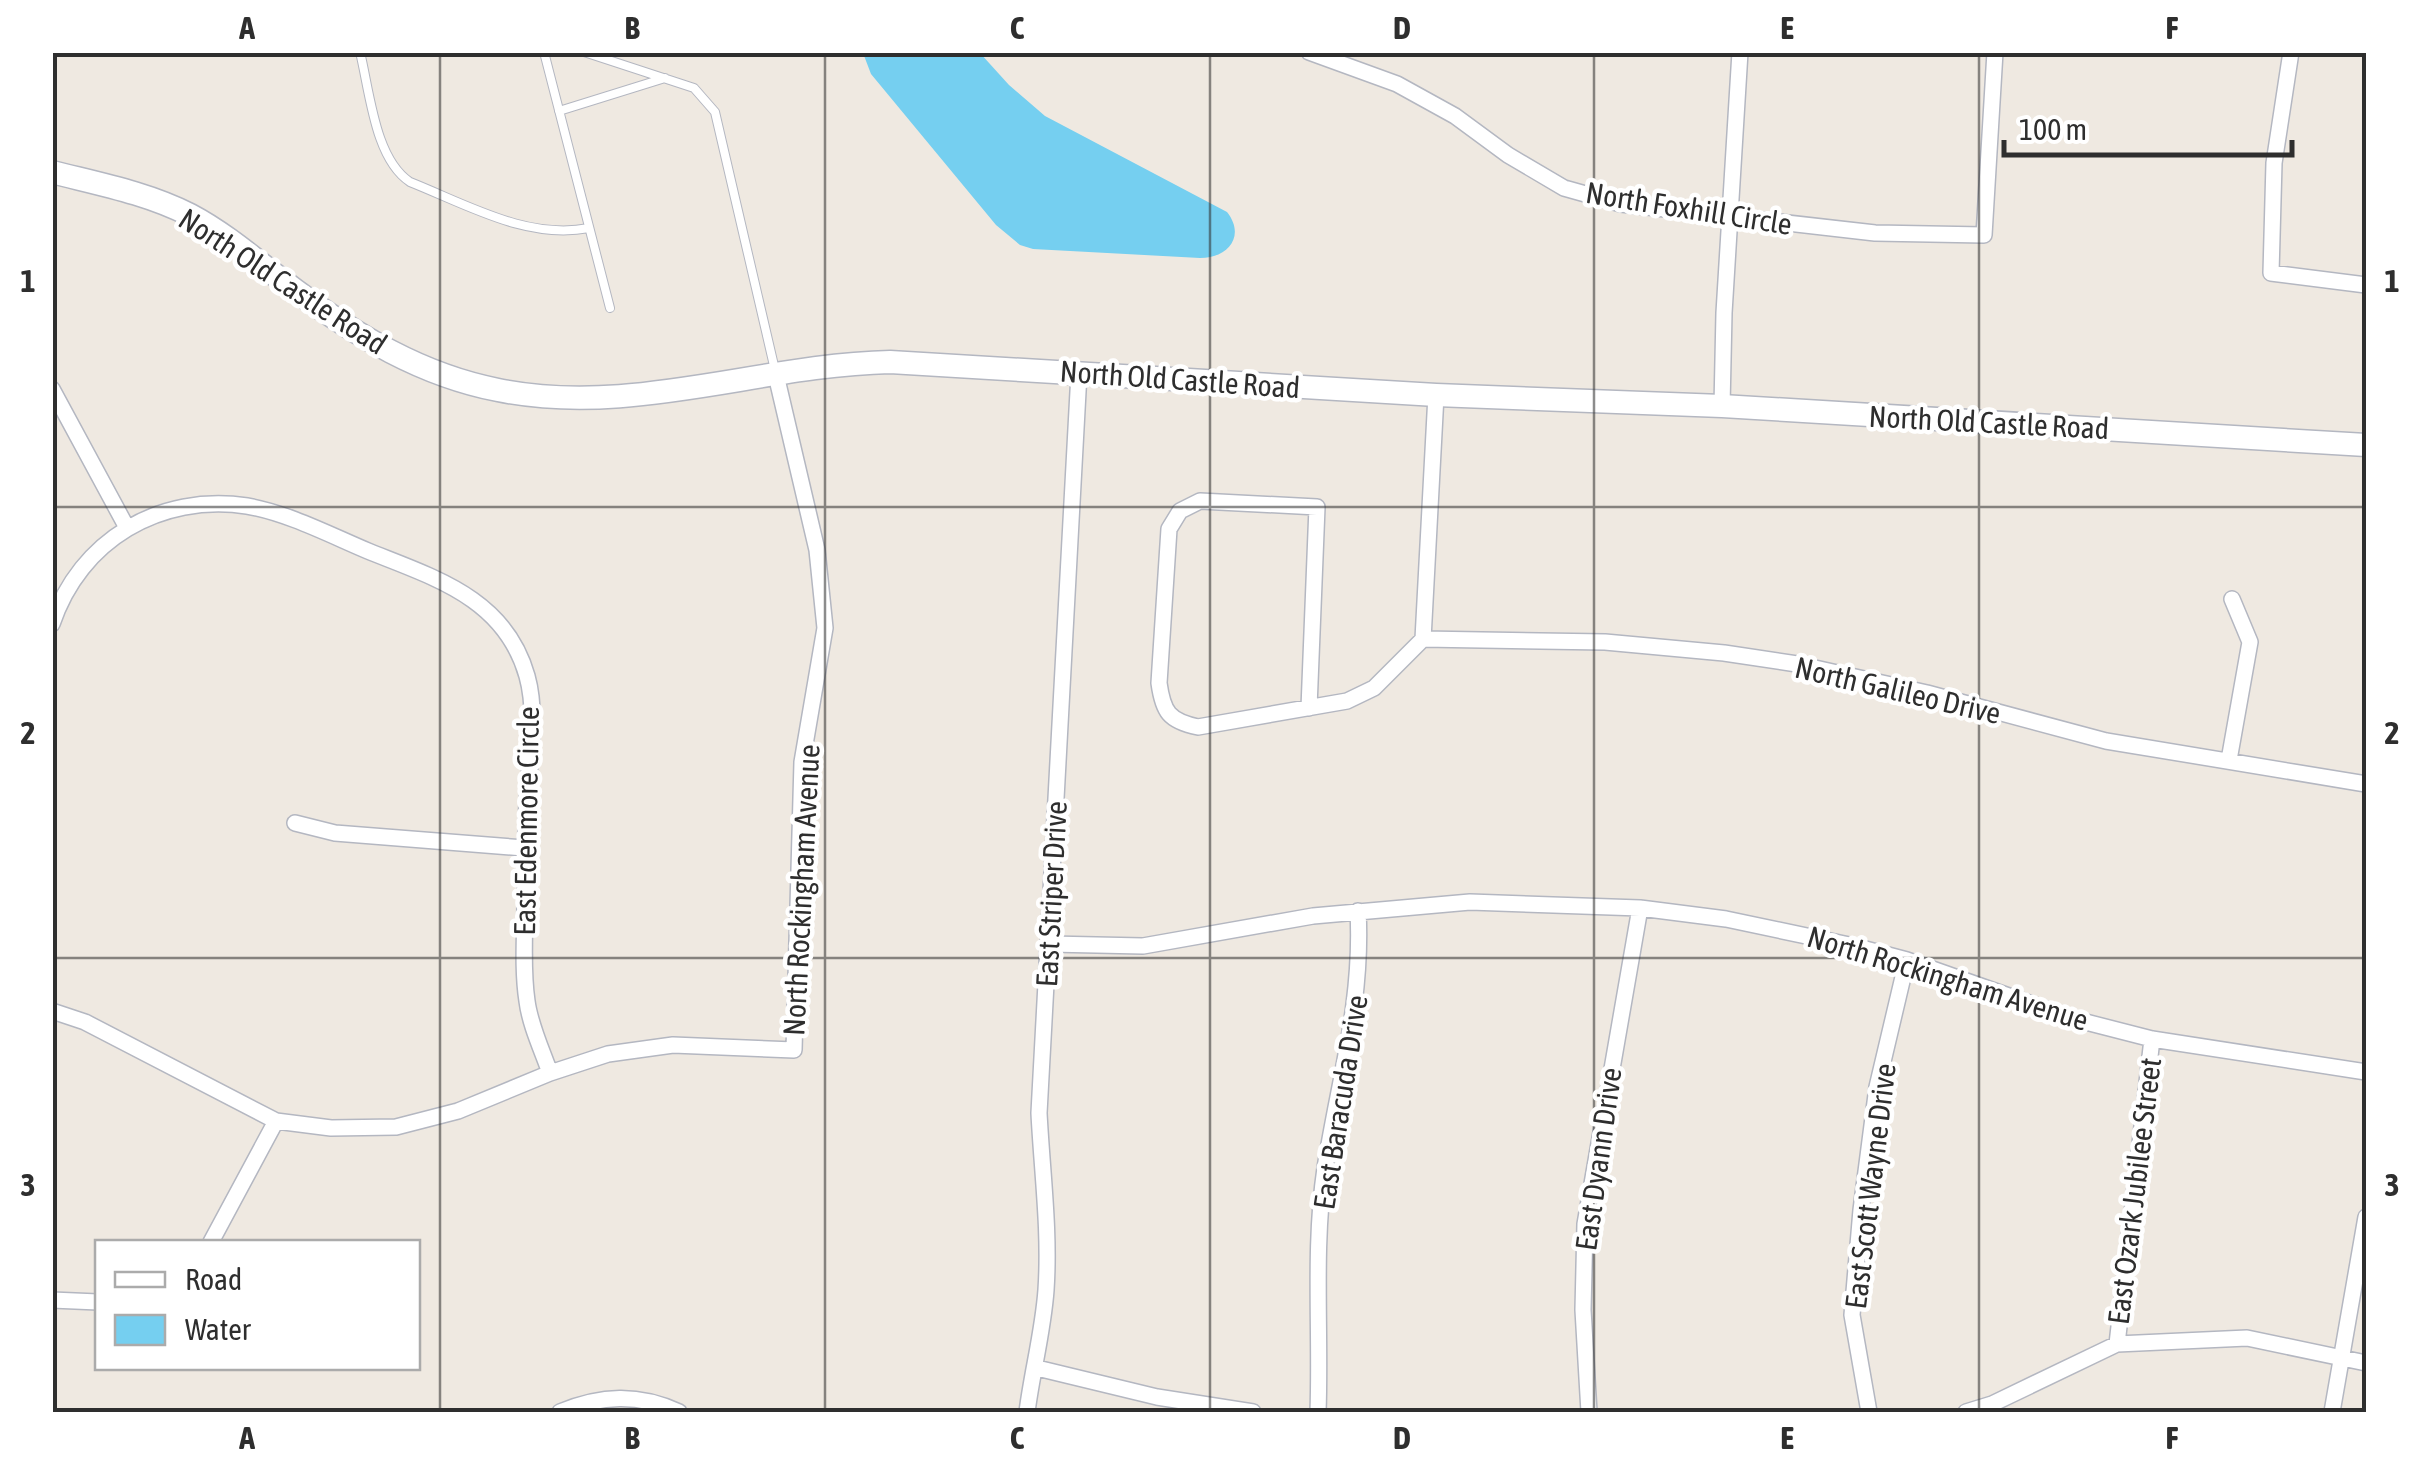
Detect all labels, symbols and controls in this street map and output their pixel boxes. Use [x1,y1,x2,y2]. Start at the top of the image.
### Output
text: A [238,9,255,46]
text: B [624,9,640,46]
text: C [1010,9,1025,46]
text: D [1393,9,1411,46]
text: E [1780,9,1794,46]
text: F [2166,9,2179,46]
scale bar [2004,95,2292,157]
text: 100 m [2019,112,2087,146]
street label: North Foxhill Circle [1584,175,1794,241]
street label: North Old Castle Road [173,201,393,361]
text: 1 [20,262,36,299]
text: 1 [2384,262,2400,299]
street label: North Old Castle Road [1059,354,1301,404]
street label: North Old Castle Road [1868,399,2110,445]
street label: North Galileo Drive [1792,650,2004,730]
street label: East Edenmore Circle [507,706,545,936]
text: 2 [20,714,36,751]
text: 2 [2384,714,2400,751]
street label: North Rockingham Avenue [776,743,826,1037]
street label: East Striper Drive [1029,800,1073,988]
street label: North Rockingham Avenue [1804,919,2092,1037]
street label: East Baracuda Drive [1306,992,1374,1212]
street label: East Ozark Jubilee Street [2101,1056,2167,1326]
street label: East Scott Wayne Drive [1838,1061,1902,1311]
street label: East Dyann Drive [1568,1065,1628,1253]
text: 3 [20,1166,36,1203]
text: 3 [2384,1166,2400,1203]
legend [95,1240,420,1370]
text: Road [185,1262,242,1296]
text: Water [185,1312,252,1346]
text: A [238,1419,255,1456]
text: B [624,1419,640,1456]
text: C [1010,1419,1025,1456]
text: D [1393,1419,1411,1456]
text: E [1780,1419,1794,1456]
text: F [2166,1419,2179,1456]

